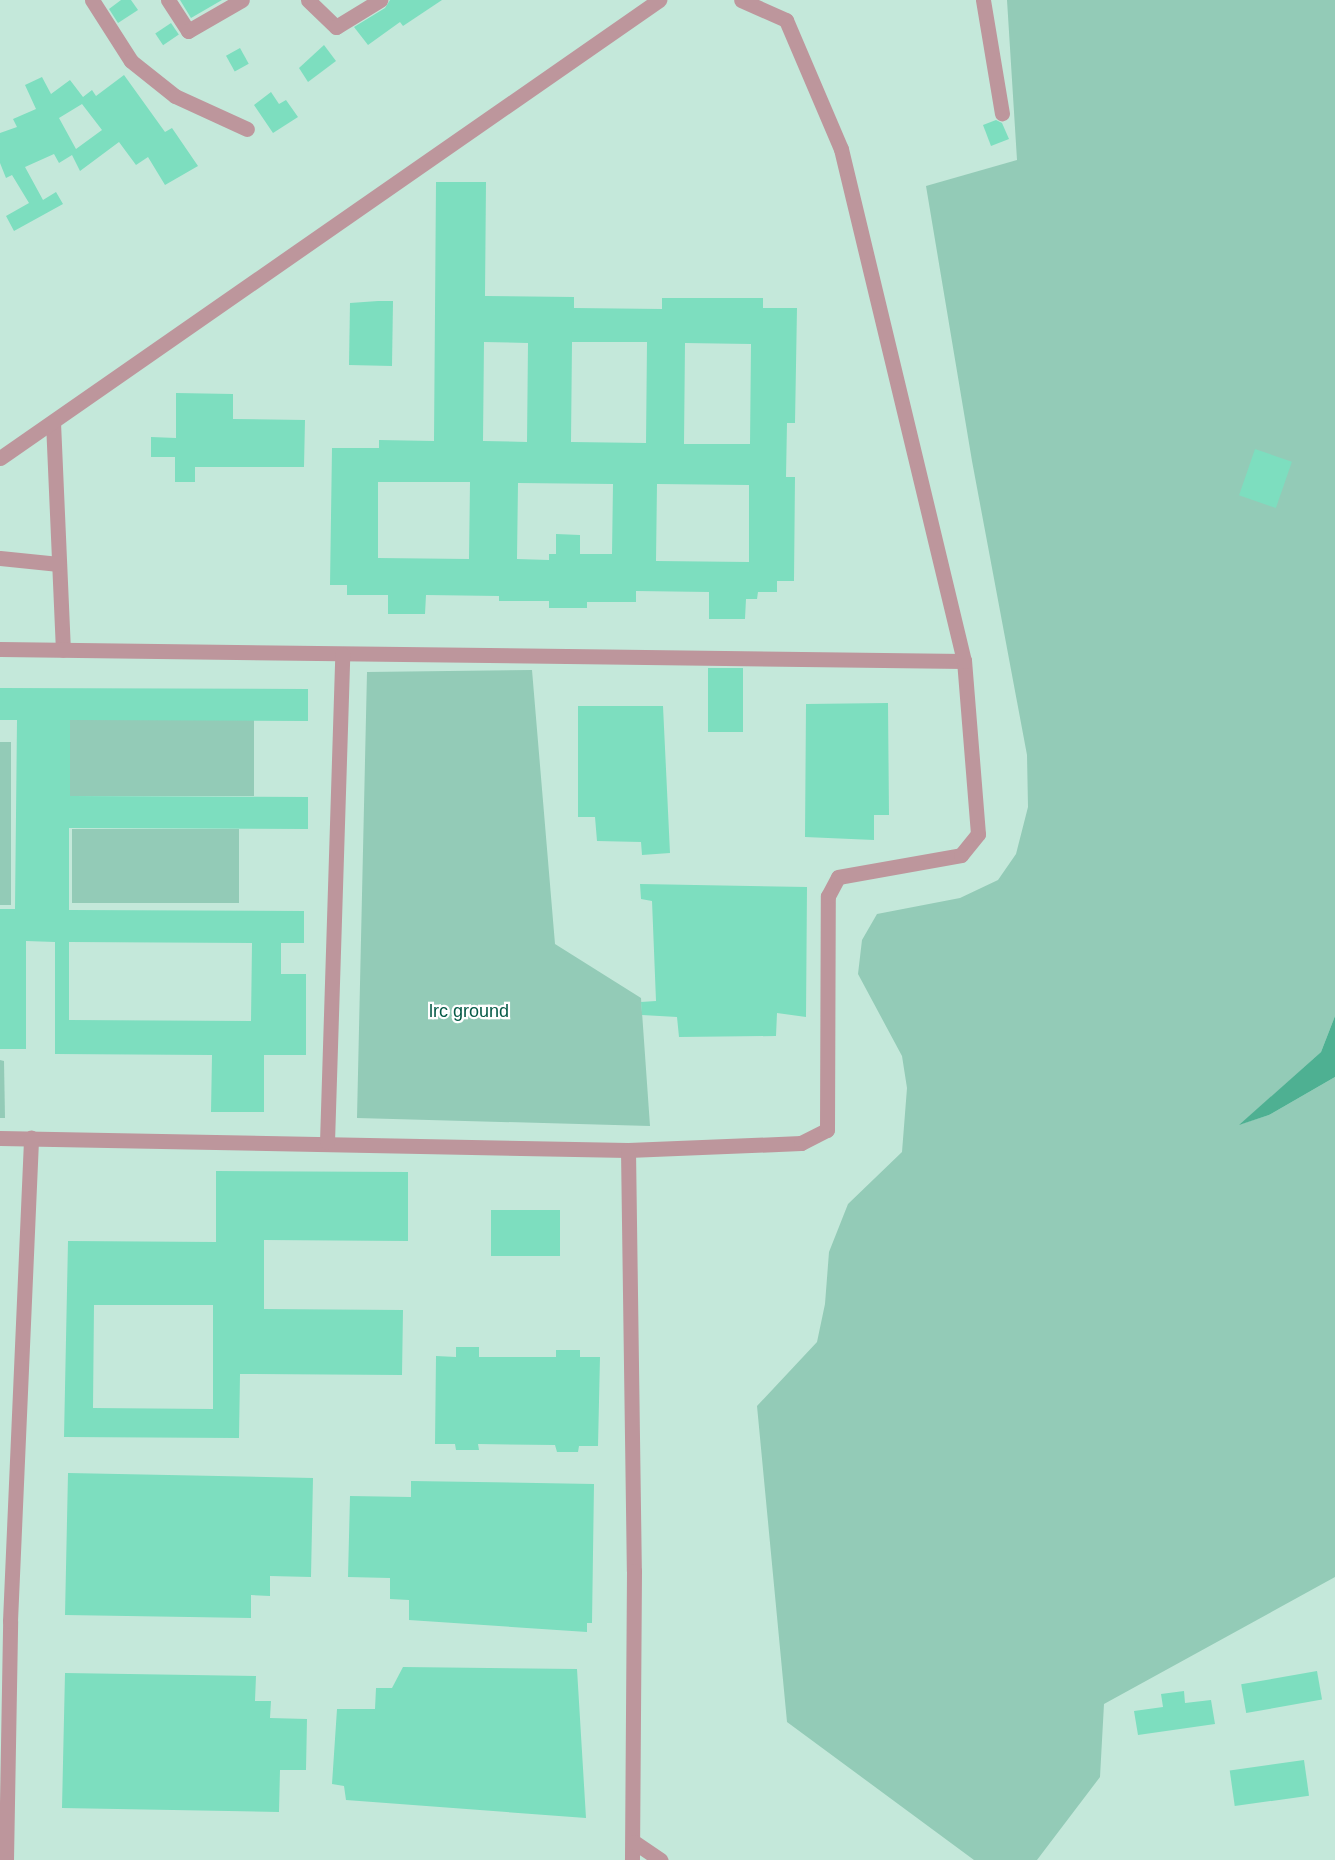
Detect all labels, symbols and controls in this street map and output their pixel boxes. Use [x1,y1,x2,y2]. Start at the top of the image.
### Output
park label: lrc ground [429,1000,509,1022]

